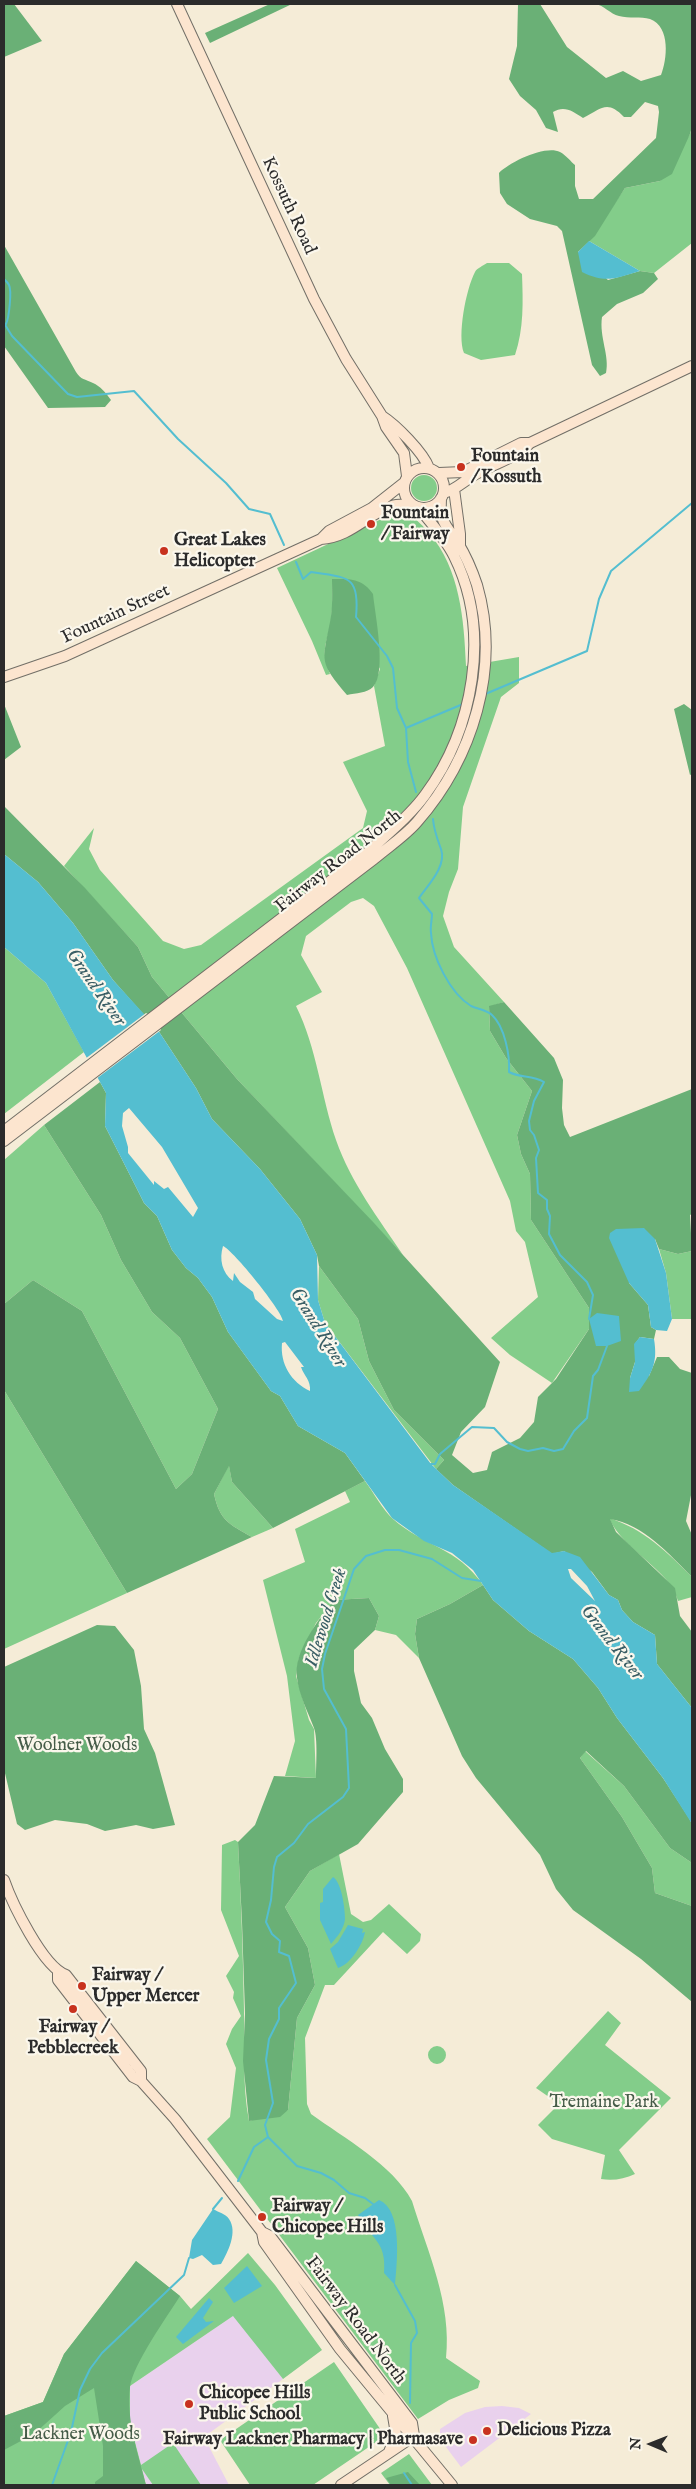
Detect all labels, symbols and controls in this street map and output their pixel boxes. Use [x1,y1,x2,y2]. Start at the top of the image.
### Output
street label: Kossuth Road [256,154,320,258]
place label: Fountain / Kossuth [471,446,541,488]
marker: Fountain / Kossuth [455,461,467,473]
place label: Fountain / Fairway [381,503,450,546]
marker: Fountain / Fairway [365,518,377,530]
place label: Great Lakes Helicopter [174,530,266,572]
marker: Great Lakes Helicopter [158,545,170,557]
street label: Fountain Street [59,581,173,649]
street label: Fairway Road North [272,806,406,918]
water label: Grand River [60,945,130,1031]
water label: Grand River [284,1284,350,1372]
water label: Idlewood Creek [301,1566,353,1670]
water label: Grand River [575,1601,647,1685]
park label: Woolner Woods [17,1735,137,1757]
place label: Fairway / Upper Mercer [92,1965,199,2008]
marker: Fairway / Upper Mercer [76,1980,88,1992]
marker: Fairway / Pebblecreek [67,2003,79,2015]
place label: Fairway / Pebblecreek [27,2017,119,2060]
park label: Tremaine Park [549,2092,659,2114]
place label: Fairway / Chicopee Hills [272,2196,383,2238]
marker: Fairway / Chicopee Hills [256,2211,268,2223]
street label: Fairway Road North [300,2253,410,2389]
place label: Chicopee Hills Public School [199,2383,310,2426]
marker: Chicopee Hills Public School [183,2398,195,2410]
north arrow [626,2419,676,2469]
place label: Delicious Pizza [497,2420,611,2442]
park label: Lackner Woods [22,2424,140,2446]
marker: Delicious Pizza [481,2425,493,2437]
place label: Fairway Lackner Pharmacy | Pharmasave [163,2429,463,2451]
marker: Fairway Lackner Pharmacy | Pharmasave [467,2434,479,2446]
text: N [627,2438,645,2450]

